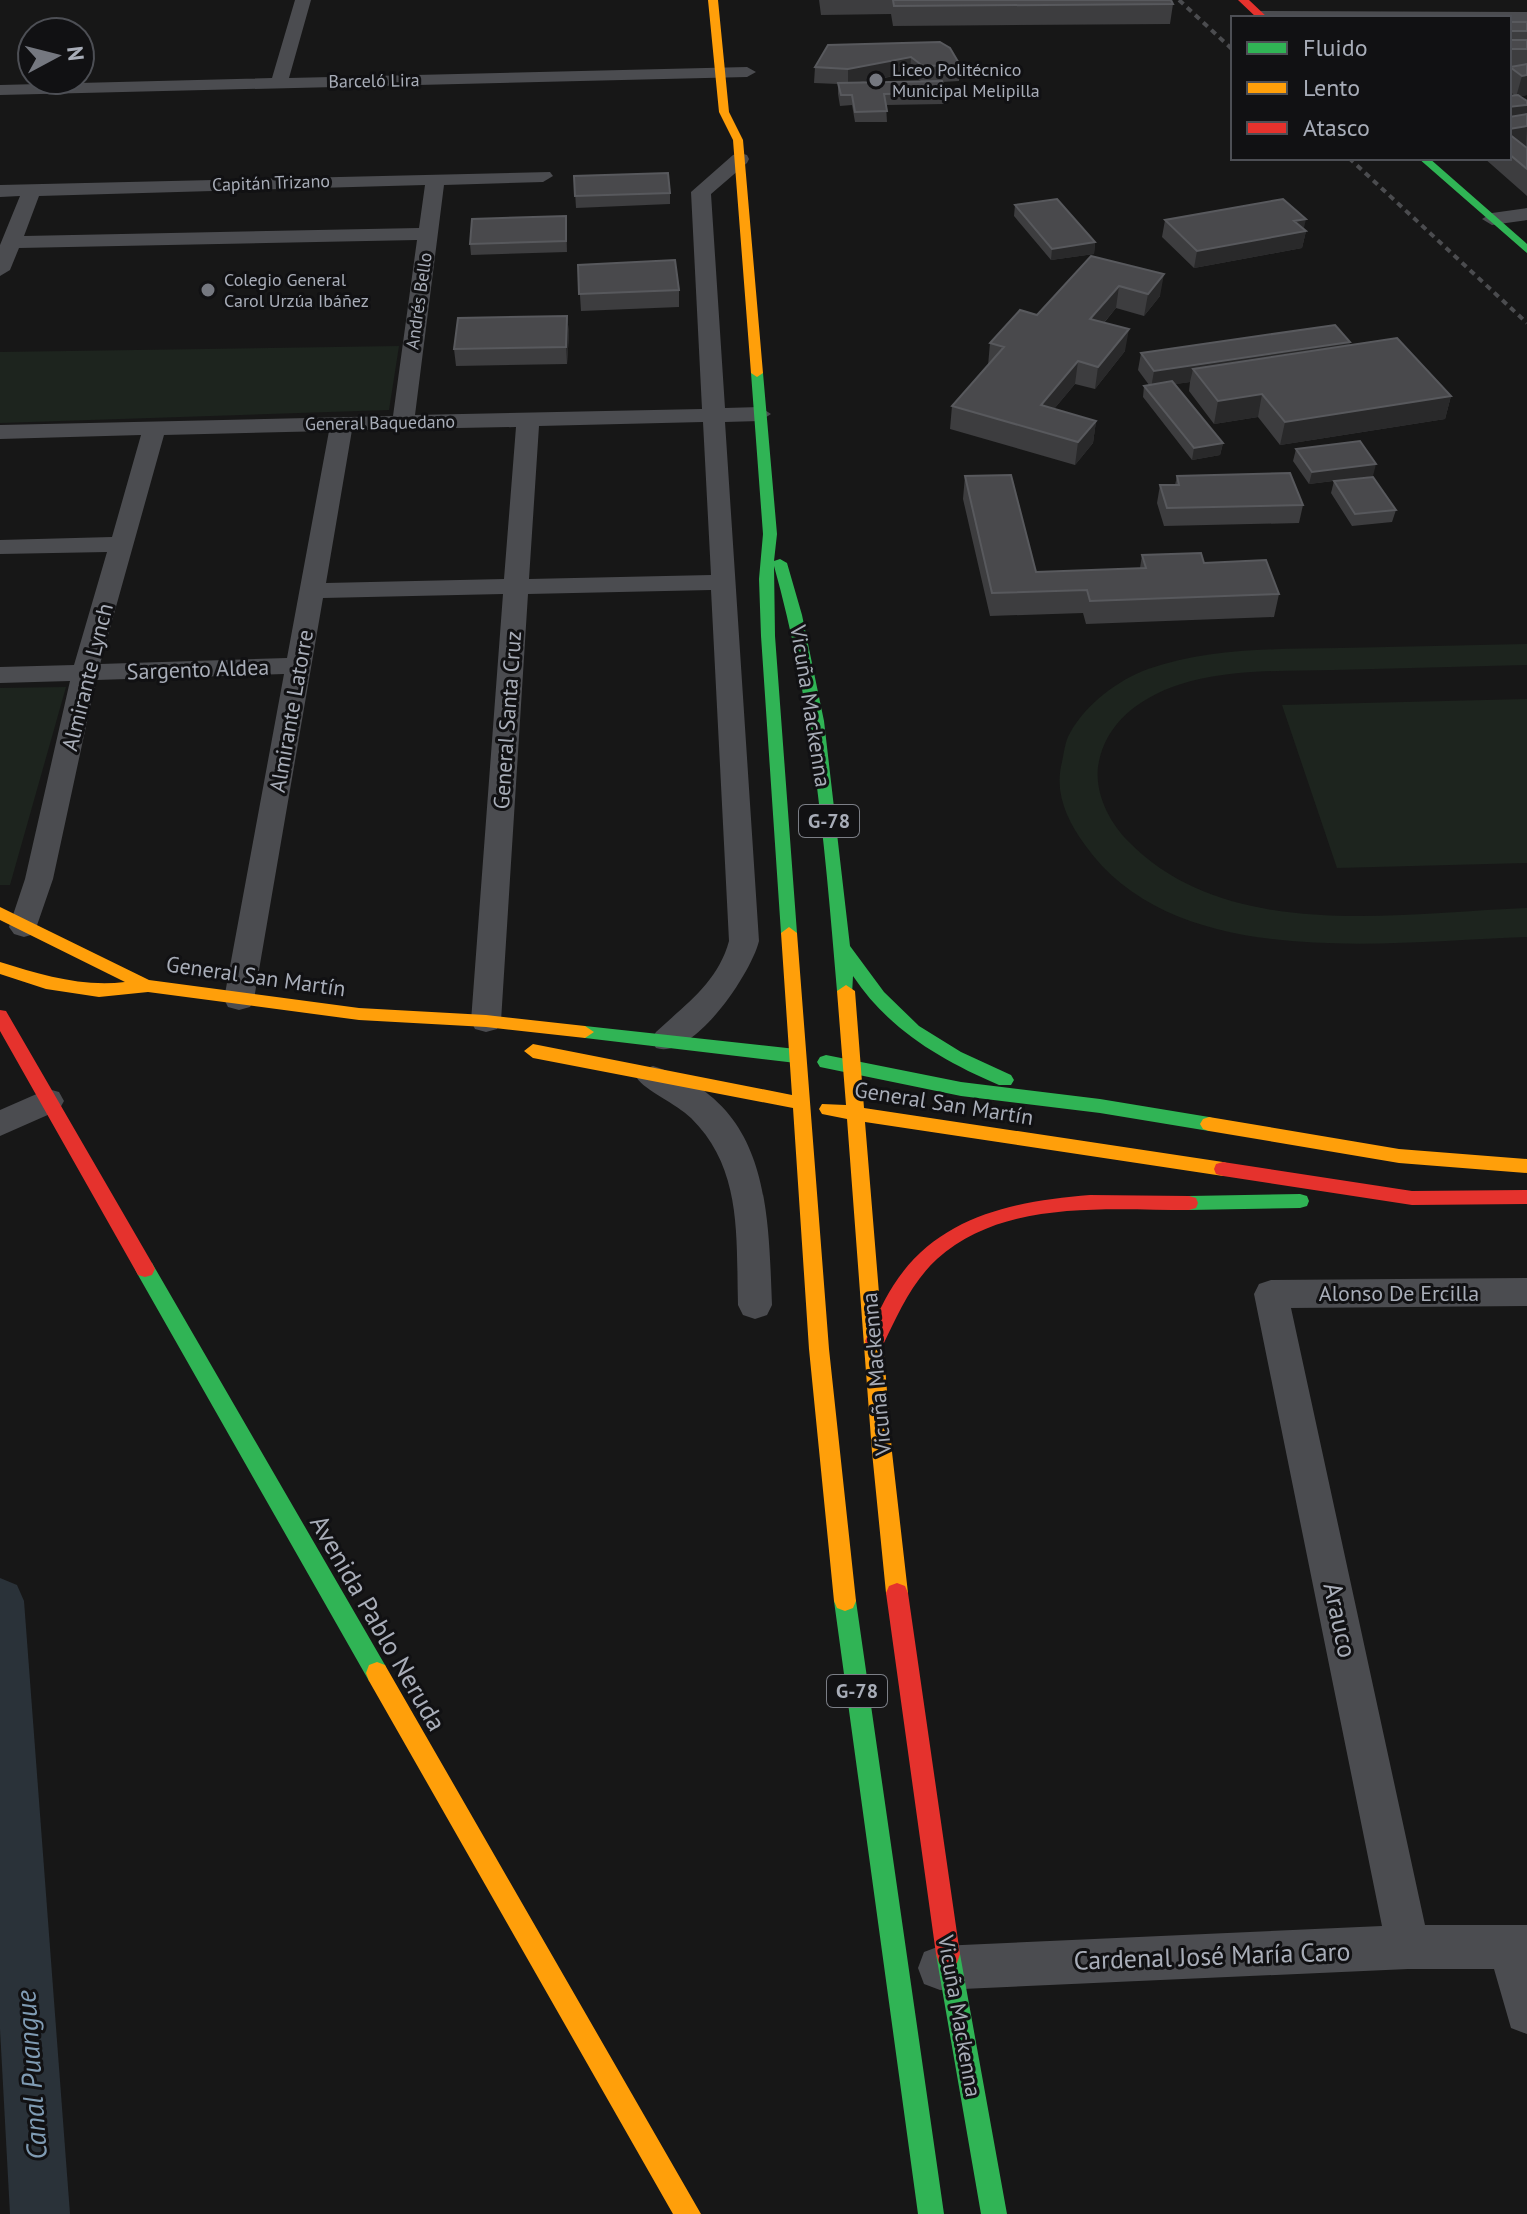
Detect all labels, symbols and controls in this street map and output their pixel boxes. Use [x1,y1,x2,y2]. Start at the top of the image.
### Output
north arrow [16,16,96,96]
legend [1231,16,1511,160]
text: Fluido [1303,32,1368,63]
text: N [61,45,91,62]
place label: Liceo Politécnico Municipal Melipilla [892,58,1040,102]
street label: Barceló Lira [328,68,420,93]
marker: Liceo Politécnico Municipal Melipilla [867,71,885,89]
text: Lento [1303,72,1360,103]
text: Atasco [1303,112,1370,143]
street label: Capitán Trizano [212,169,330,196]
street label: Andrés Bello [400,251,437,351]
place label: Colegio General Carol Urzúa Ibáñez [224,268,369,312]
marker: Colegio General Carol Urzúa Ibáñez [199,281,217,299]
street label: General Baquedano [305,410,455,435]
street label: Almirante Lynch [55,600,119,754]
street label: Vicuña Mackenna [784,622,838,789]
street label: Almirante Latorre [263,627,319,795]
street label: General Santa Cruz [487,630,527,810]
street label: Sargento Aldea [126,653,270,685]
road number: G-78 [799,805,859,837]
street label: General San Martín [164,950,348,1002]
street label: General San Martín [852,1075,1036,1131]
street label: Alonso De Ercilla [1319,1279,1479,1307]
street label: Vicuña Mackenna [855,1291,897,1458]
street label: Avenida Pablo Neruda [303,1509,454,1737]
street label: Arauco [1316,1579,1365,1661]
road number: G-78 [827,1675,887,1707]
street label: Vicuña Mackenna [932,1932,988,2099]
street label: Cardenal José María Caro [1073,1934,1351,1977]
water label: Canal Puangue [6,1989,55,2161]

